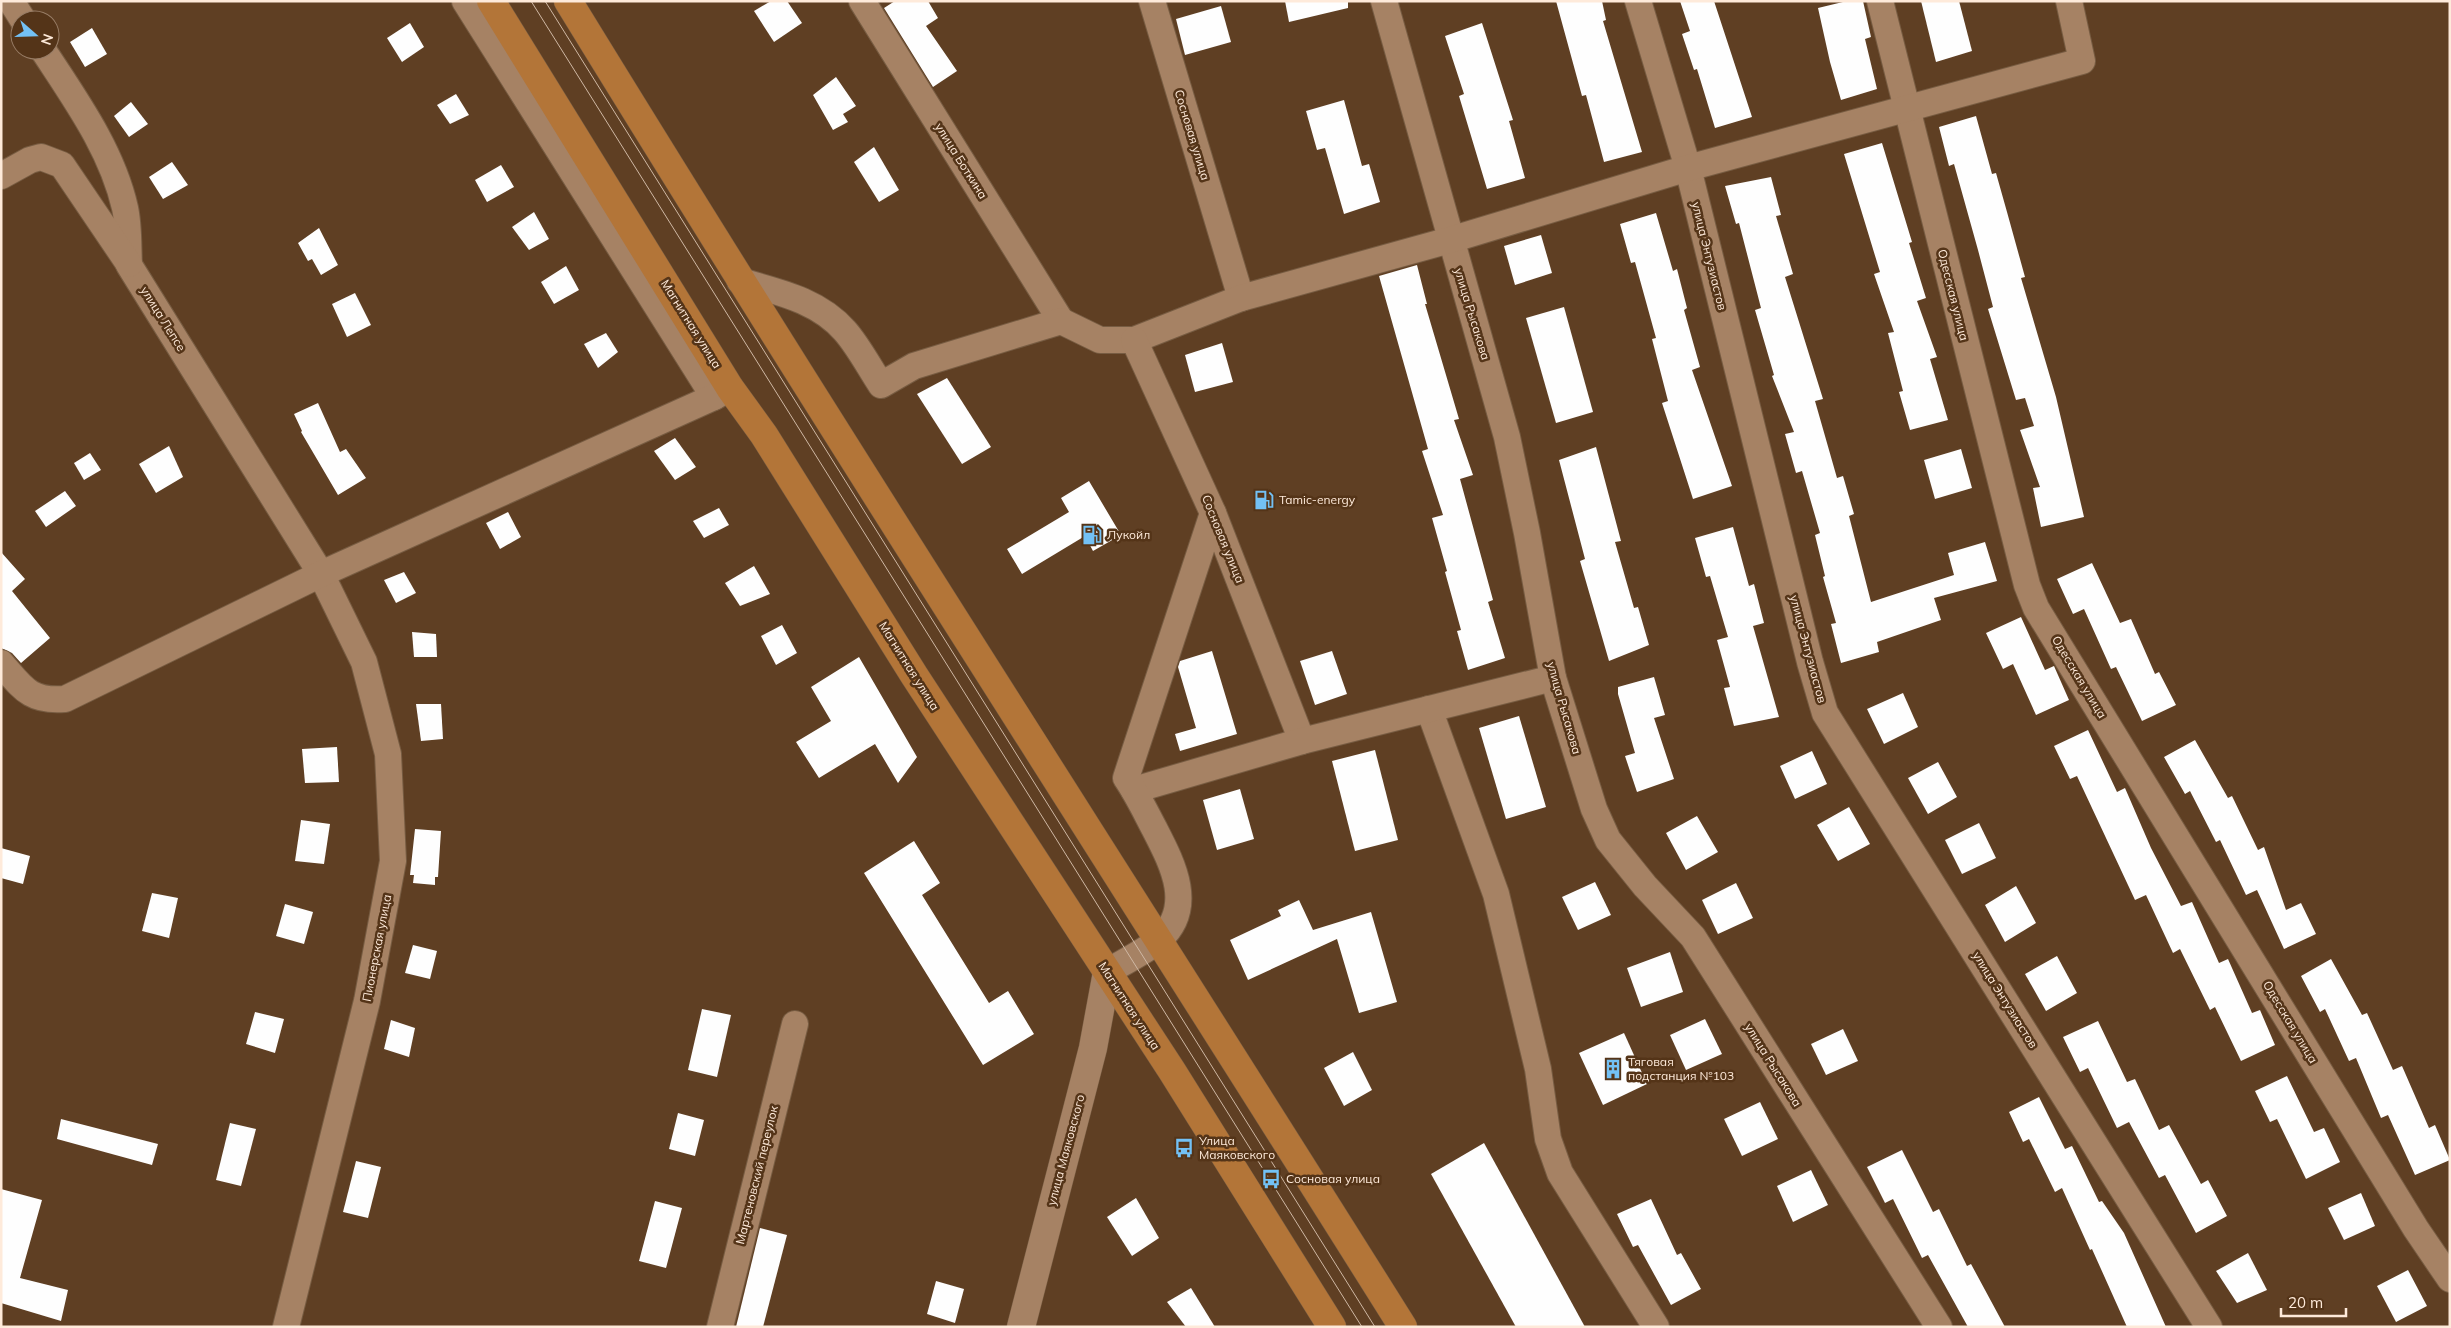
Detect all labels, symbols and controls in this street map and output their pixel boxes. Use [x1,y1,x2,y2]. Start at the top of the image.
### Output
north arrow [10,10,60,60]
text: N [37,31,57,47]
street label: Сосновая улица [1172,88,1213,182]
street label: улица Боткина [932,120,991,201]
street label: улица Энтузиастов [1689,200,1730,312]
street label: Одесская улица [1935,248,1972,342]
street label: улица Рысакова [1451,266,1494,362]
street label: Магнитная улица [658,277,725,371]
street label: улица Лепсе [138,283,190,354]
fuel station icon: Tamic-energy [1253,489,1275,511]
street label: Сосновая улица [1199,492,1248,585]
place label: Tamic-energy [1279,492,1356,507]
fuel station icon: Лукойл [1081,524,1103,546]
place label: Лукойл [1107,527,1150,542]
street label: улица Энтузиастов [1787,593,1830,705]
street label: Магнитная улица [876,619,943,713]
street label: Одесская улица [2049,633,2110,721]
street label: улица Рысакова [1544,660,1585,756]
street label: Пионерская улица [359,893,394,1003]
street label: улица Энтузиастов [1970,949,2041,1051]
street label: Магнитная улица [1095,959,1163,1053]
street label: Одесская улица [2260,978,2321,1066]
street label: улица Рысакова [1742,1020,1805,1109]
place label: Тяговая подстанция №103 [1628,1054,1734,1083]
building icon: Тяговая подстанция №103 [1602,1058,1624,1080]
street label: улица Маяковского [1043,1093,1088,1207]
street label: Мартеновский переулок [732,1104,781,1246]
place label: Улица Маяковского [1198,1133,1275,1162]
bus stop icon: Улица Маяковского [1173,1137,1195,1159]
bus stop icon: Сосновая улица [1260,1168,1282,1190]
place label: Сосновая улица [1286,1171,1380,1186]
scale bar [2281,1286,2346,1318]
text: 20 m [2288,1293,2323,1312]

